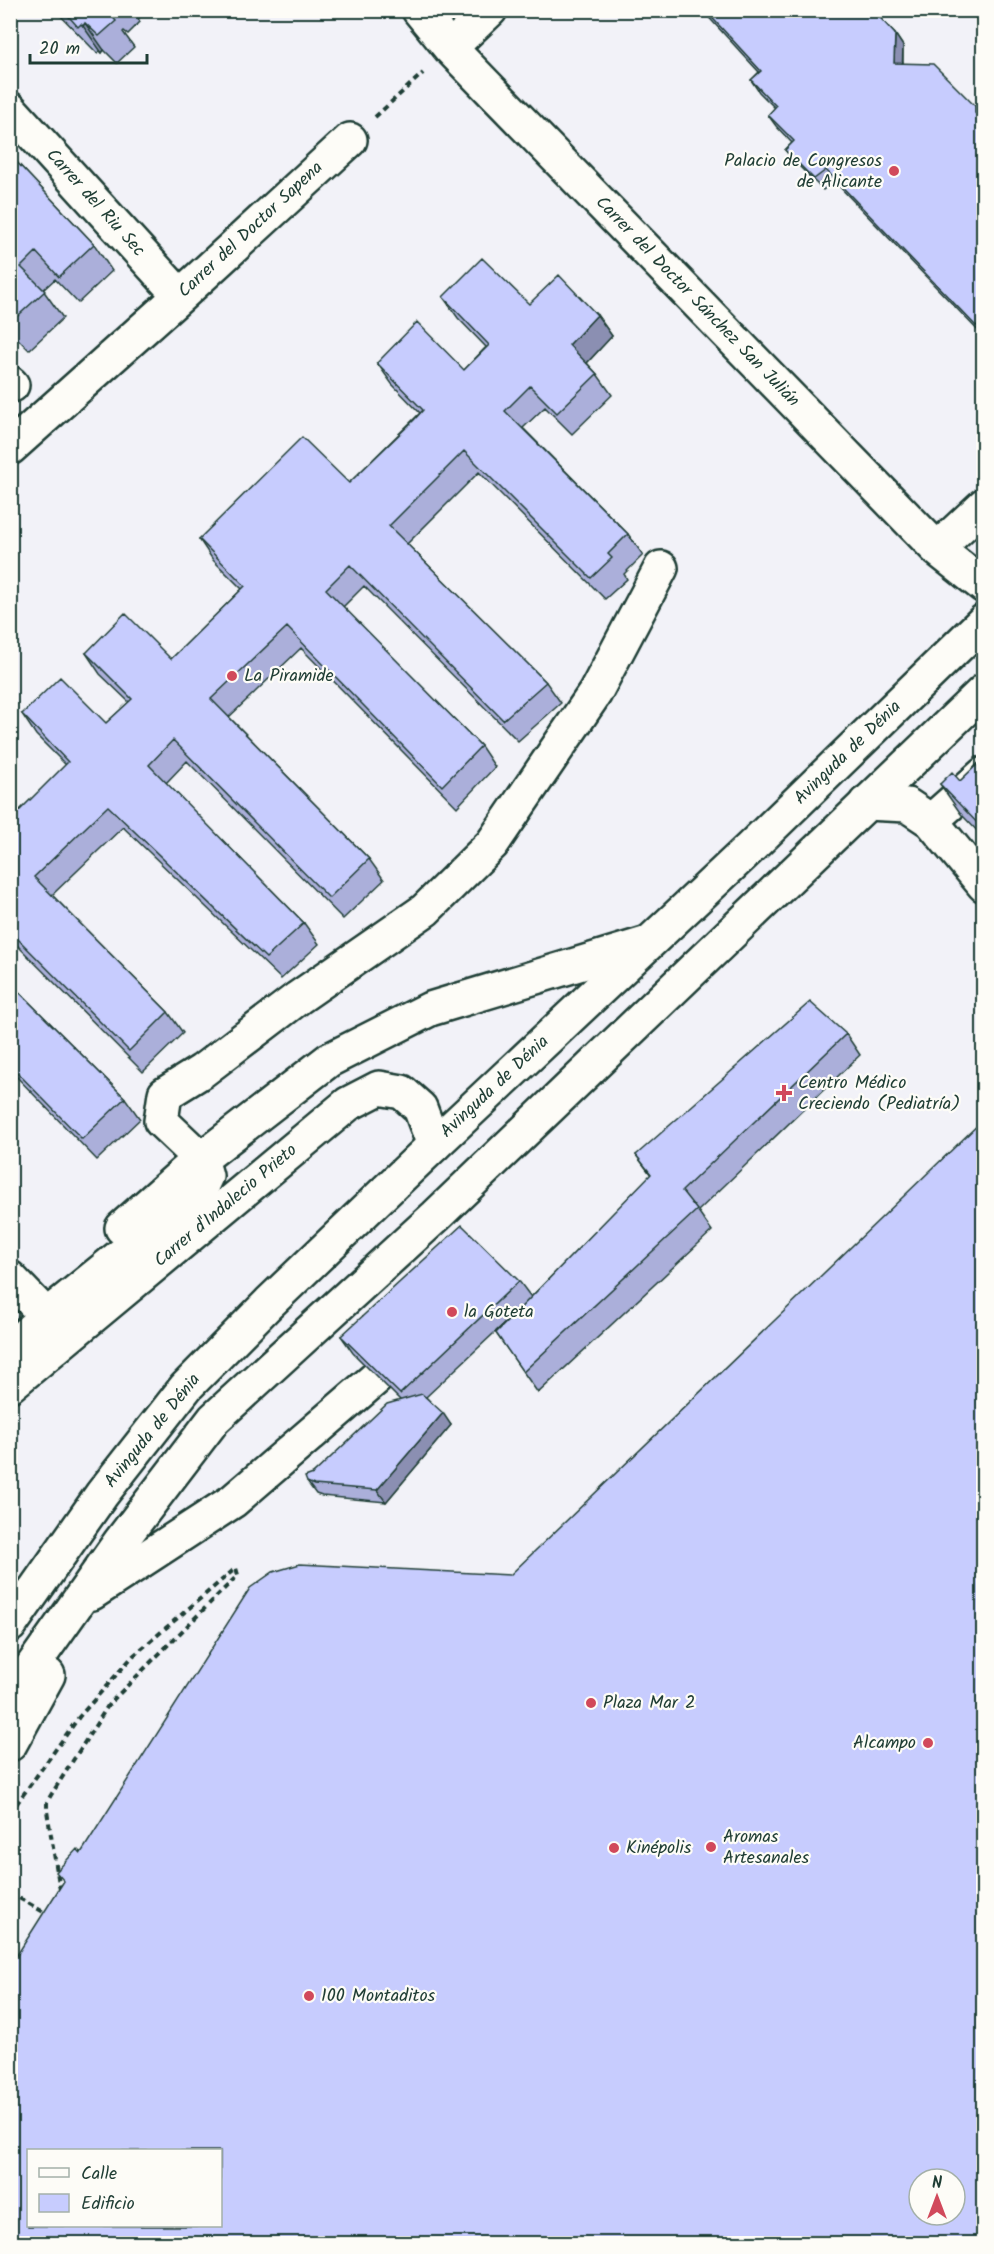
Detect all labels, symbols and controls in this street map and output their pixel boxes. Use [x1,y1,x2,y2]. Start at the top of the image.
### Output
scale bar [30,27,147,65]
text: 20 m [39,35,80,64]
street label: Carrer del Riu Sec [38,142,152,264]
place label: Palacio de Congresos de Alicante [724,147,882,197]
street label: Carrer del Doctor Sapena [172,155,330,305]
marker: Palacio de Congresos de Alicante [887,164,901,178]
street label: Carrer del Doctor Sánchez San Julián [588,190,806,414]
place label: La Piramide [244,662,334,691]
marker: La Piramide [225,669,239,683]
street label: Avinguda de Dénia [787,694,909,812]
street label: Avinguda de Dénia [434,1029,556,1145]
place label: Centro Médico Creciendo (Pediatría) [798,1069,960,1119]
marker: Centro Médico Creciendo (Pediatría) [775,1084,793,1102]
street label: Carrer d'Indalecio Prieto [148,1137,304,1275]
place label: la Goteta [464,1298,534,1327]
marker: la Goteta [445,1305,459,1319]
street label: Avinguda de Dénia [98,1367,208,1495]
place label: Plaza Mar 2 [603,1689,695,1718]
marker: Plaza Mar 2 [584,1696,598,1710]
place label: Alcampo [853,1729,916,1758]
marker: Alcampo [921,1736,935,1750]
place label: Aromas Artesanales [723,1823,810,1873]
place label: Kinépolis [626,1834,692,1863]
marker: Aromas Artesanales [704,1840,718,1854]
marker: Kinépolis [607,1841,621,1855]
place label: 100 Montaditos [321,1982,436,2011]
marker: 100 Montaditos [302,1989,316,2003]
legend [27,2149,222,2227]
text: Calle [81,2160,117,2189]
north arrow [907,2167,967,2227]
text: N [932,2171,942,2196]
text: Edificio [81,2190,135,2219]

